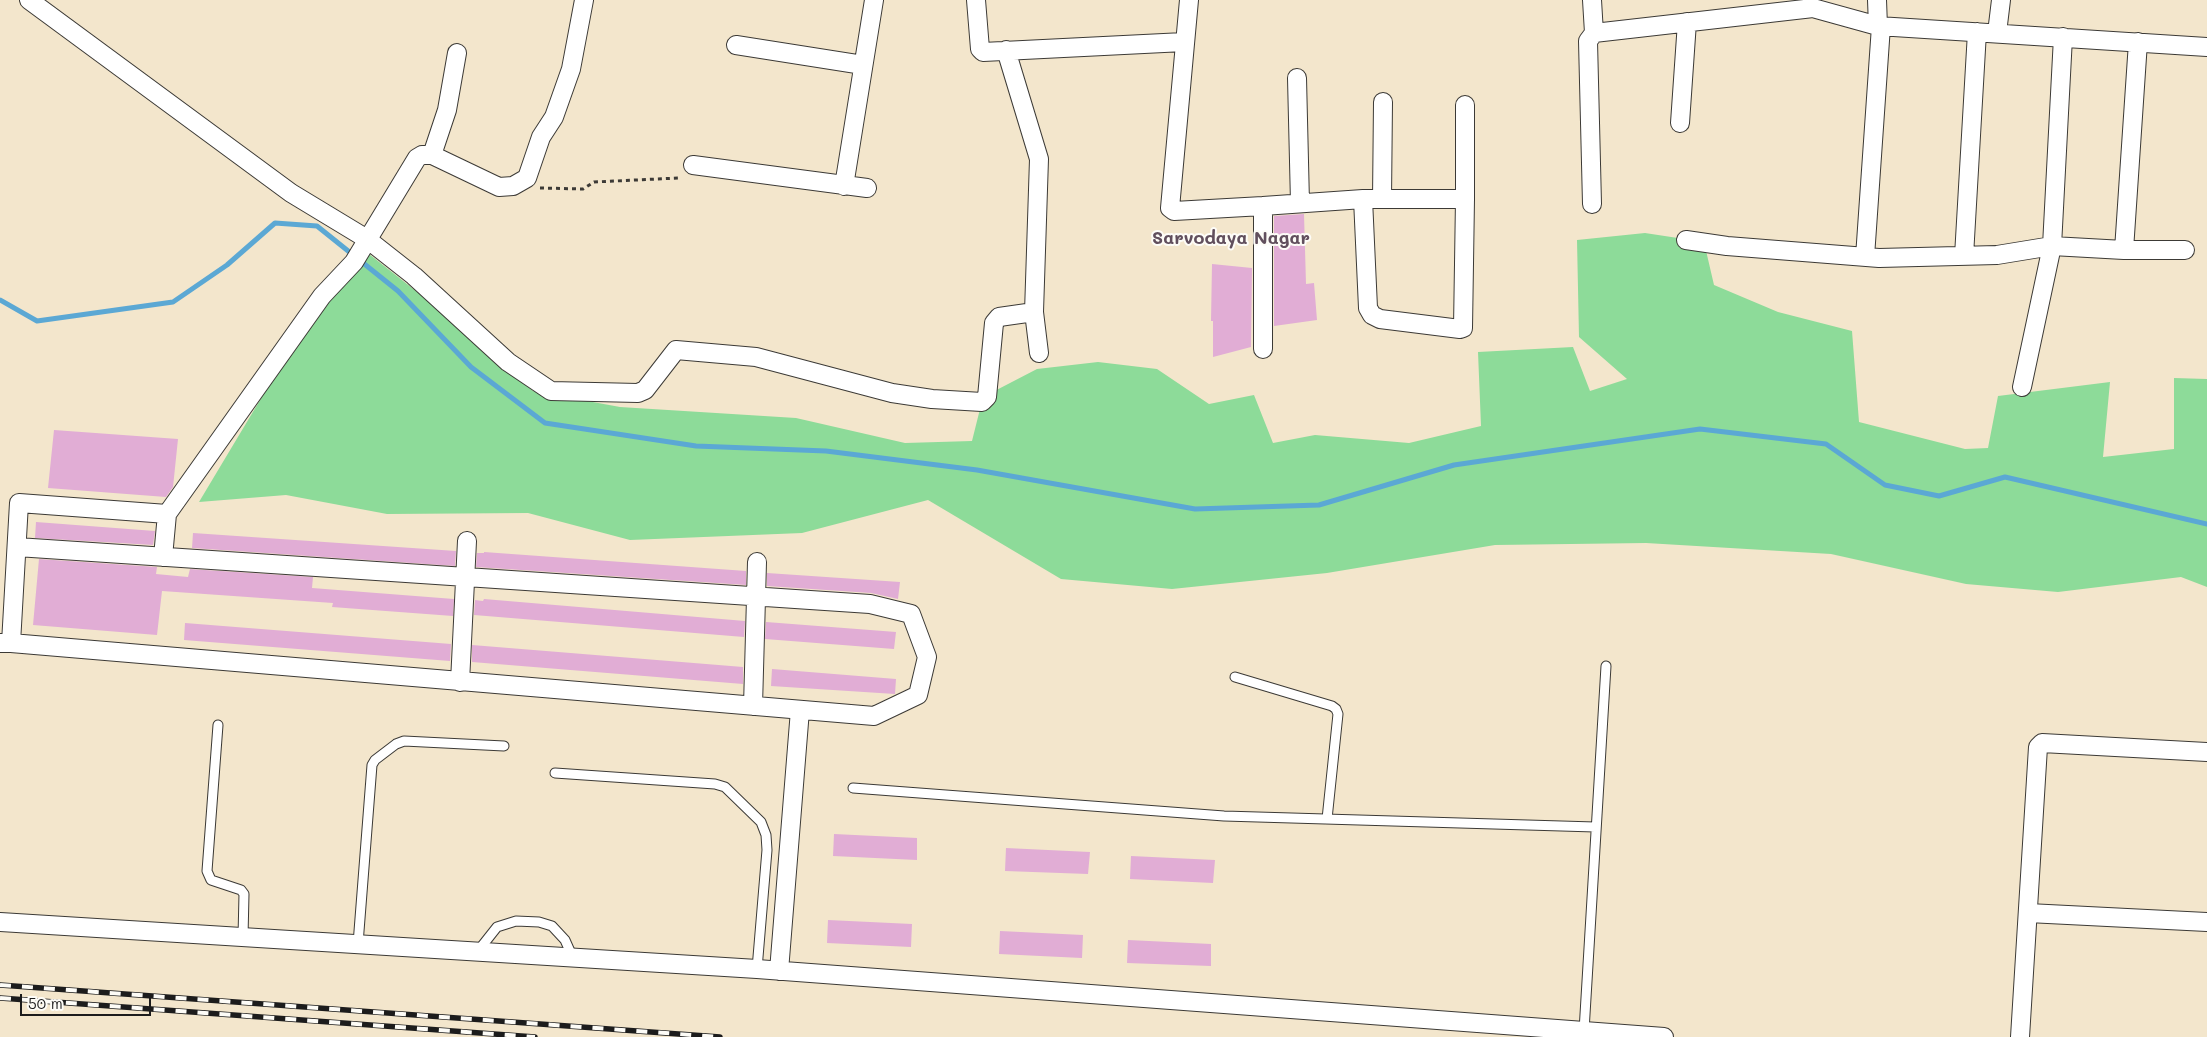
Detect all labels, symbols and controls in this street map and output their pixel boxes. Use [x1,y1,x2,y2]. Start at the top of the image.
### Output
district label: Sarvodaya Nagar [1152,227,1310,249]
scale bar [22,984,154,1016]
text: 50 m [28,993,63,1013]

